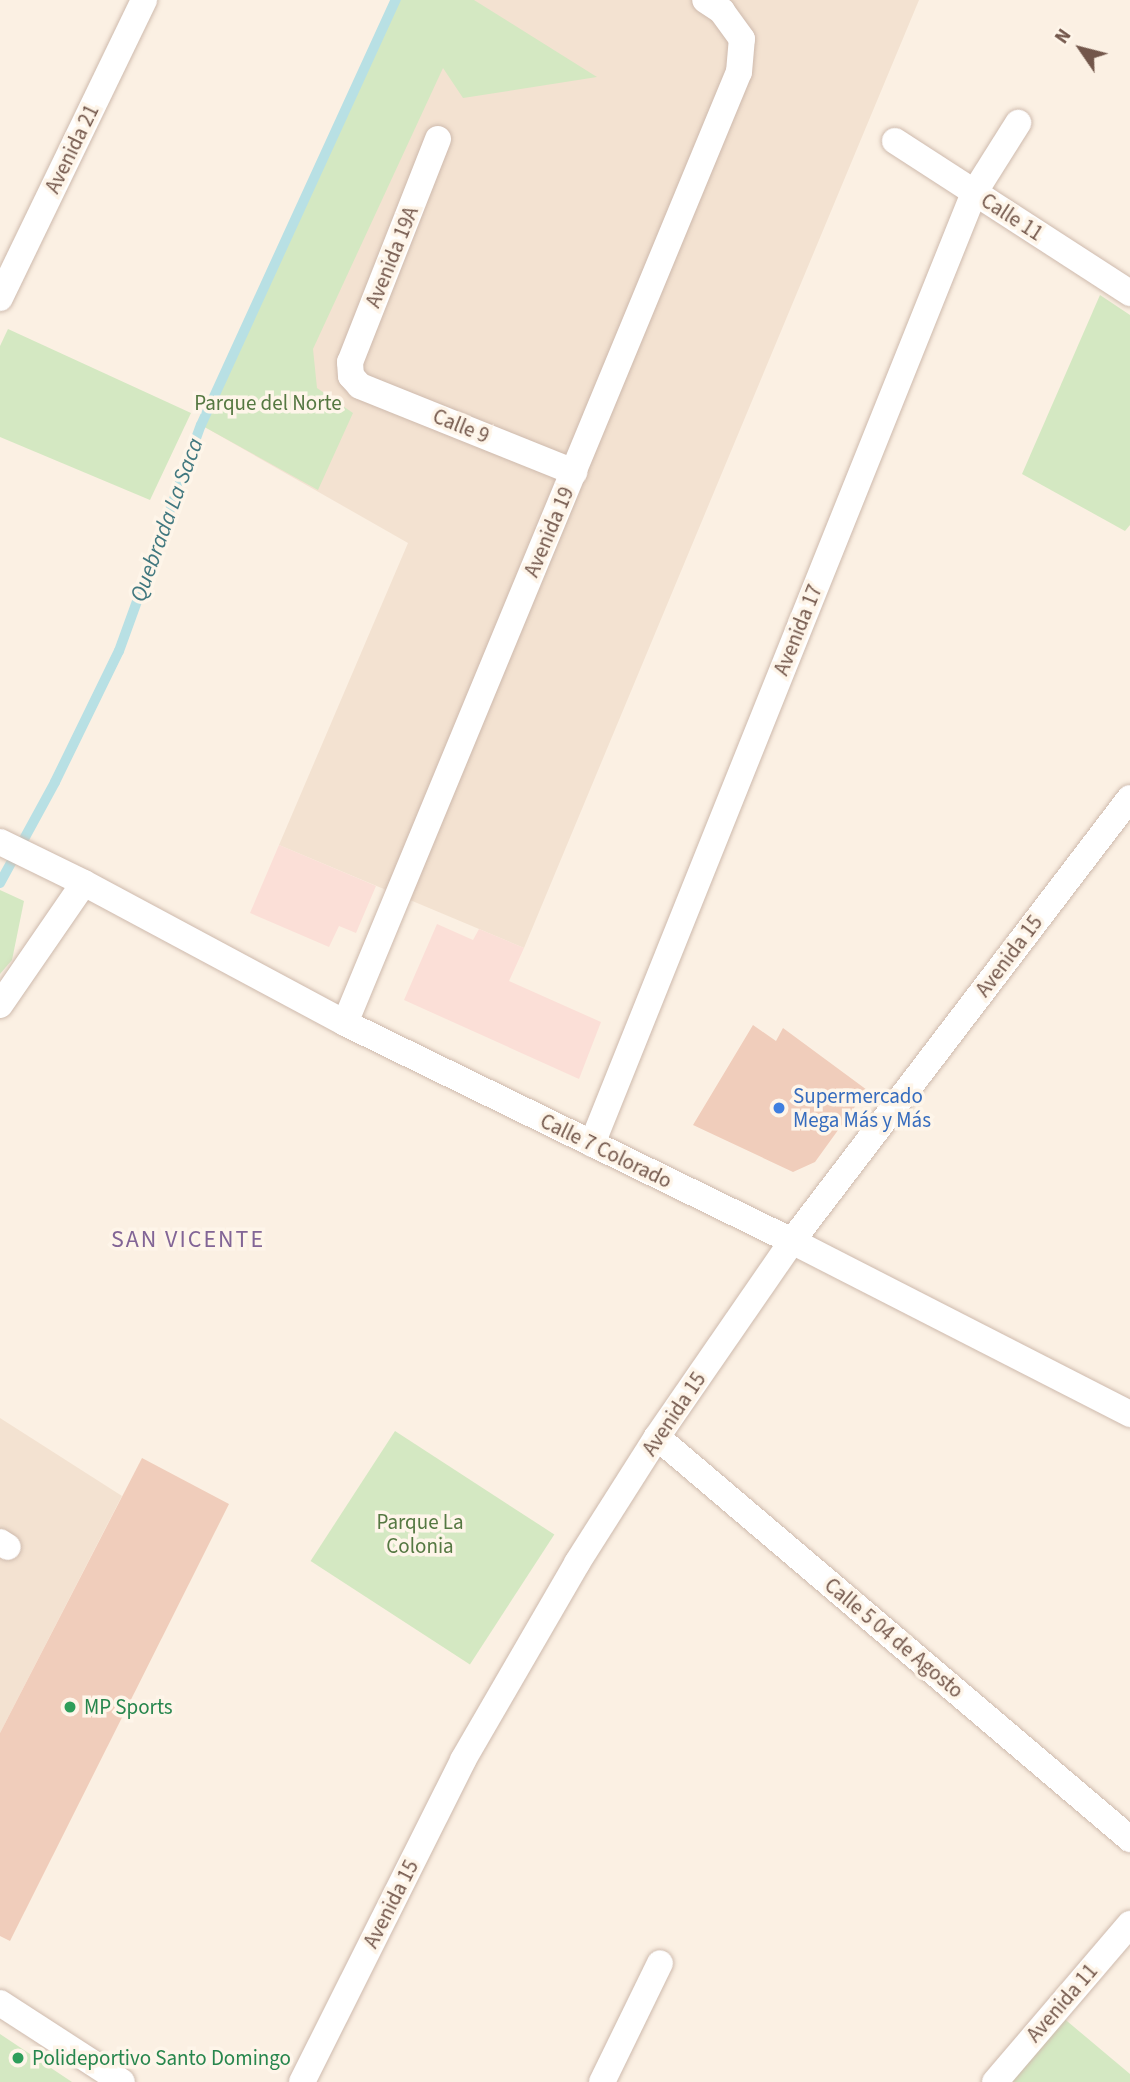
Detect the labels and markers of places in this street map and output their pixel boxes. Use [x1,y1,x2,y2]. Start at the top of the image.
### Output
place label: Supermercado Mega Más y Más [793,1083,931,1133]
marker: Supermercado Mega Más y Más [771,1100,787,1116]
place label: MP Sports [84,1694,173,1720]
marker: MP Sports [62,1699,78,1715]
place label: Polideportivo Santo Domingo [32,2045,291,2071]
marker: Polideportivo Santo Domingo [10,2050,26,2066]

